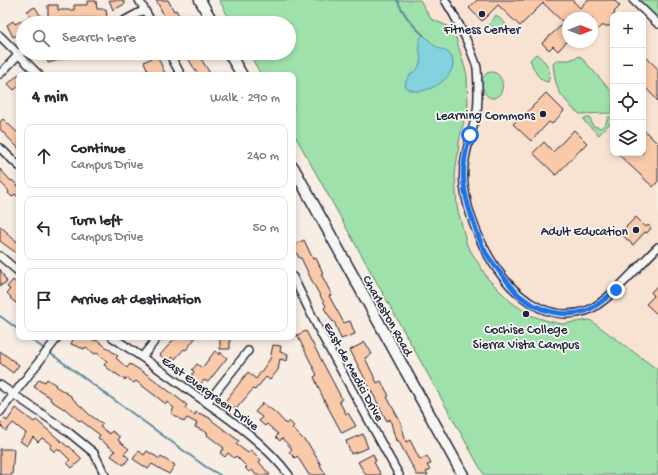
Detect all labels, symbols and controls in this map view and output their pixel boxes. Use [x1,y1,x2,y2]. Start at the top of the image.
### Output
marker: Fitness Center [477,9,487,19]
north arrow [562,12,598,48]
map controls [610,12,646,156]
button: + [610,12,646,48]
search box [16,16,296,60]
place label: Fitness Center [443,23,522,38]
icon: search [30,27,52,49]
text: Search here [62,29,136,47]
button: − [610,48,646,84]
button: locate [610,84,646,120]
text: 4 min [32,88,68,108]
text: Walk · 290 m [210,91,280,106]
place label: Learning Commons [436,109,536,124]
marker: Learning Commons [538,109,548,119]
button: layers [610,120,646,156]
route start [461,126,479,144]
text: Continue [71,140,125,158]
icon: ahead [33,145,55,167]
text: 240 m [247,149,279,164]
text: Campus Drive [71,158,143,173]
text: Turn left [71,212,122,230]
icon: left [33,217,55,239]
text: 50 m [252,221,279,236]
place label: Adult Education [541,225,629,240]
marker: Adult Education [631,225,641,235]
text: Campus Drive [71,230,143,245]
street label: Charleston Road [358,273,416,360]
route end [607,281,625,299]
icon: arrive [33,289,55,311]
text: Arrive at destination [71,291,201,309]
marker: Cochise College Sierra Vista Campus [521,309,531,319]
street label: East de Medici Drive [319,320,386,425]
place label: Cochise College Sierra Vista Campus [473,323,580,353]
street label: East Evergreen Drive [158,354,261,435]

